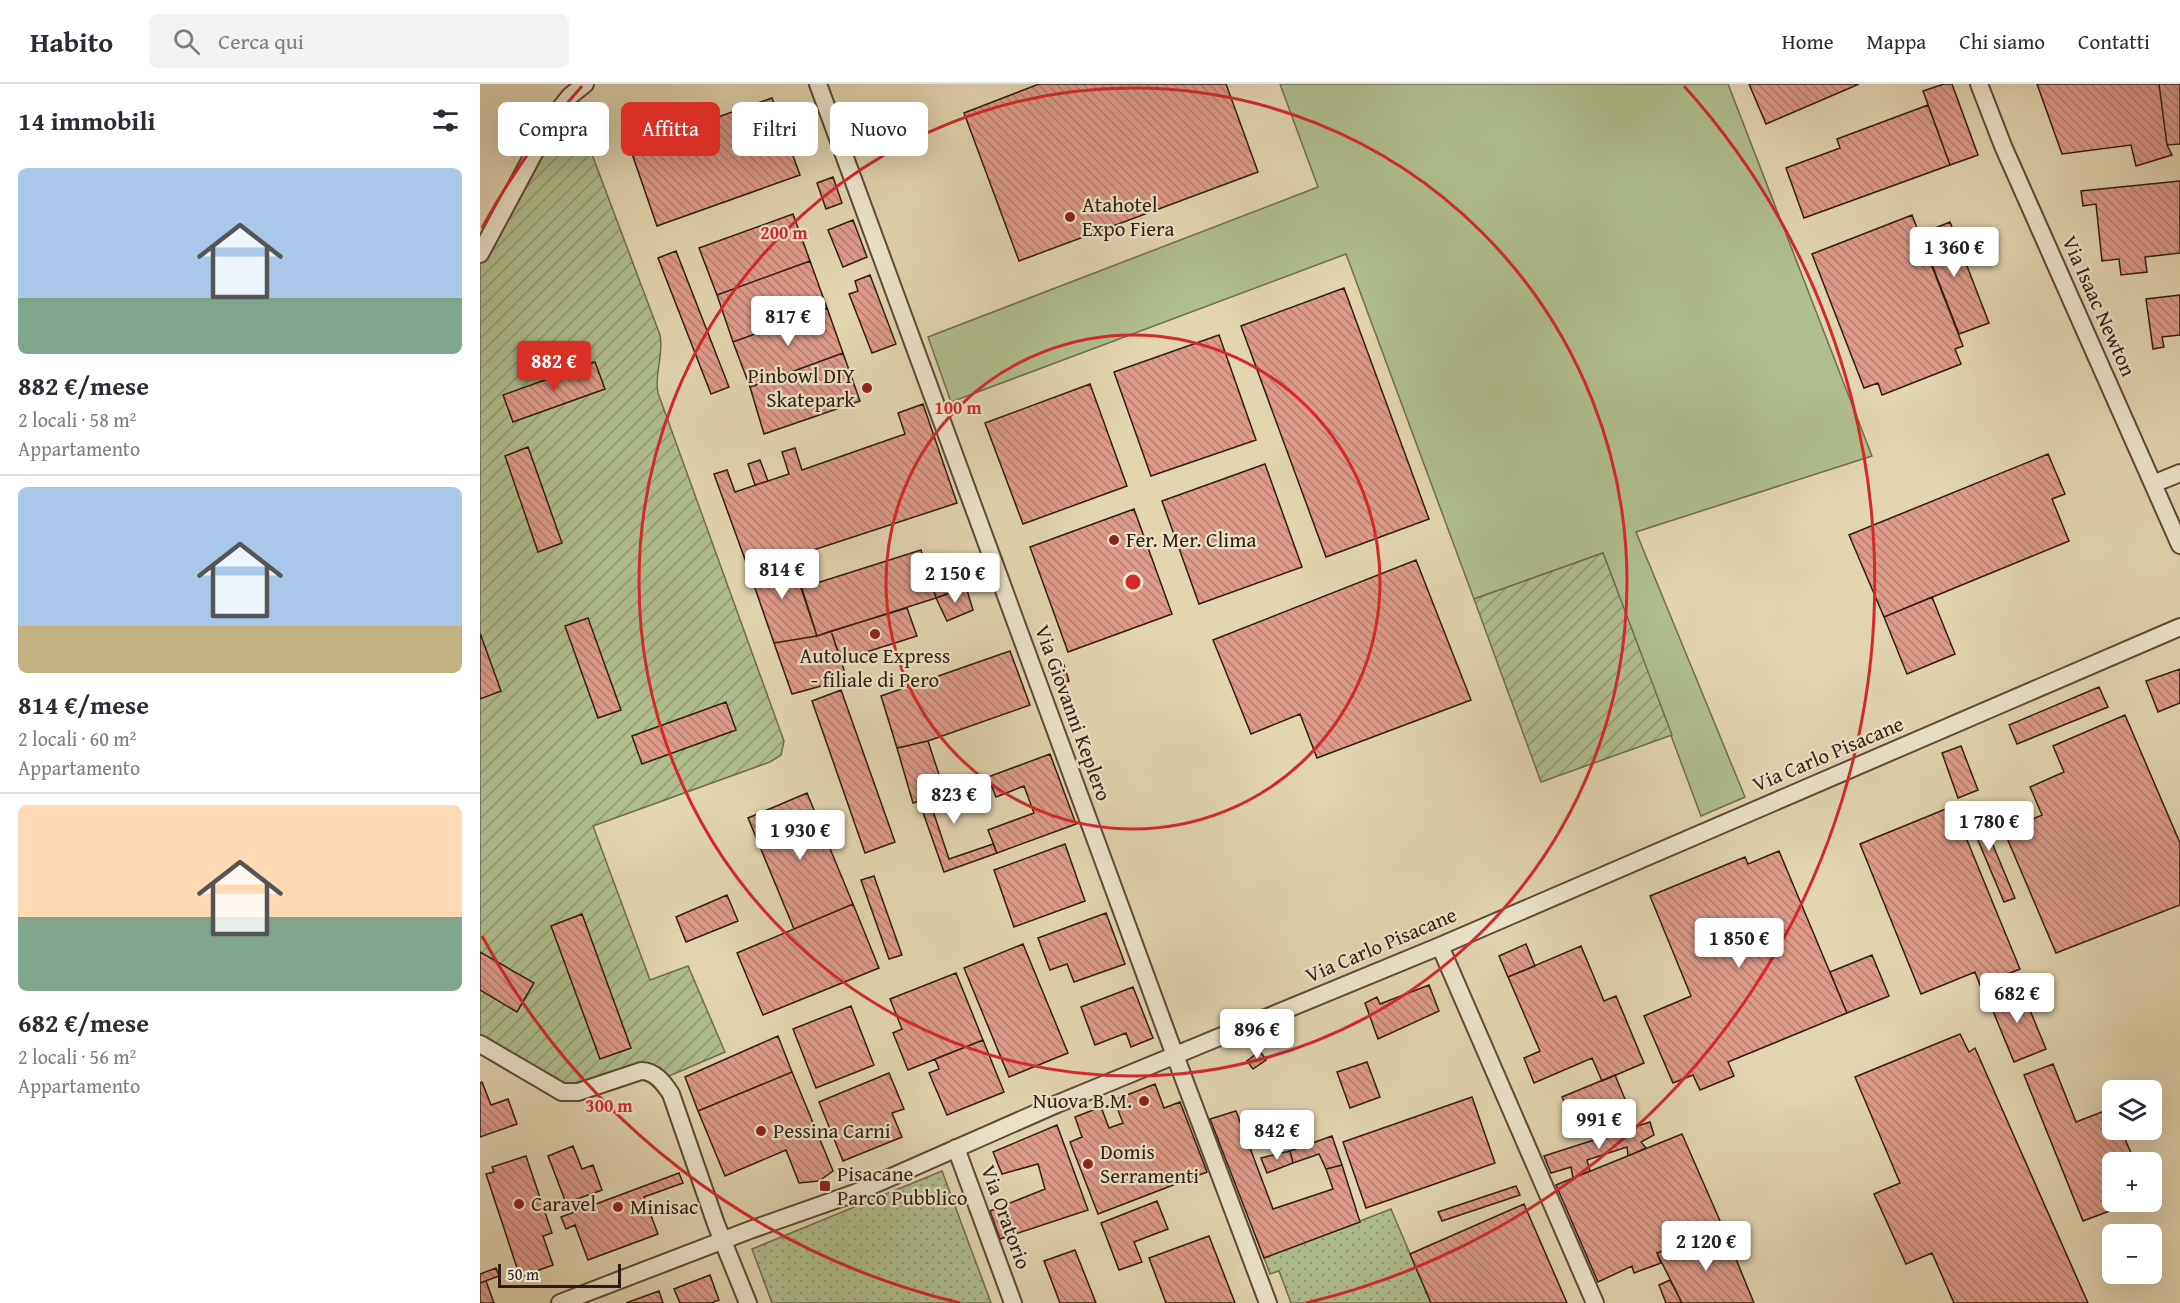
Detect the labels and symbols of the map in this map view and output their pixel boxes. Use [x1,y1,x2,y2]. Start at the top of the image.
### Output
place label: Atahotel Expo Fiera [1082,189,1174,244]
marker: Atahotel Expo Fiera [1063,210,1077,224]
text: 200 m [760,219,808,246]
pin: 1 360 € [1899,227,2009,278]
street label: Via Isaac Newton [2055,230,2144,381]
pin: 817 € [746,296,830,347]
pin: 882 € [512,341,596,392]
place label: Pinbowl DIY Skatepark [747,360,855,415]
marker: Pinbowl DIY Skatepark [860,381,874,395]
text: 100 m [934,394,982,421]
place label: Fer. Mer. Clima [1126,524,1256,555]
marker: Fer. Mer. Clima [1107,533,1121,547]
pin: 814 € [740,549,824,600]
pin: 2 150 € [900,553,1010,604]
centre of rings [1123,572,1143,592]
street label: Via Giovanni Keplero [1027,620,1120,805]
marker: Autoluce Express - filiale di Pero [868,627,882,641]
place label: Autoluce Express - filiale di Pero [800,640,950,695]
street label: Via Carlo Pisacane [1747,708,1908,799]
pin: 823 € [912,774,996,825]
pin: 1 780 € [1934,801,2044,852]
pin: 1 930 € [745,810,855,861]
street label: Via Carlo Pisacane [1300,899,1461,990]
pin: 1 850 € [1684,918,1794,969]
pin: 682 € [1975,973,2059,1024]
pin: 896 € [1215,1009,1299,1060]
place label: Nuova B.M. [1033,1085,1132,1116]
text: 300 m [585,1092,633,1119]
marker: Nuova B.M. [1137,1094,1151,1108]
pin: 991 € [1557,1099,1641,1150]
pin: 842 € [1235,1110,1319,1161]
place label: Pessina Carni [773,1115,891,1146]
marker: Pessina Carni [754,1124,768,1138]
place label: Domis Serramenti [1100,1136,1199,1191]
marker: Domis Serramenti [1081,1157,1095,1171]
place label: Pisacane Parco Pubblico [837,1158,967,1213]
street label: Via Oratorio [973,1160,1040,1273]
marker: Pisacane Parco Pubblico [818,1179,832,1193]
place label: Caravel [531,1188,596,1219]
place label: Minisac [630,1191,698,1222]
marker: Caravel [512,1197,526,1211]
marker: Minisac [611,1200,625,1214]
pin: 2 120 € [1651,1221,1761,1272]
scale bar [498,1261,621,1288]

